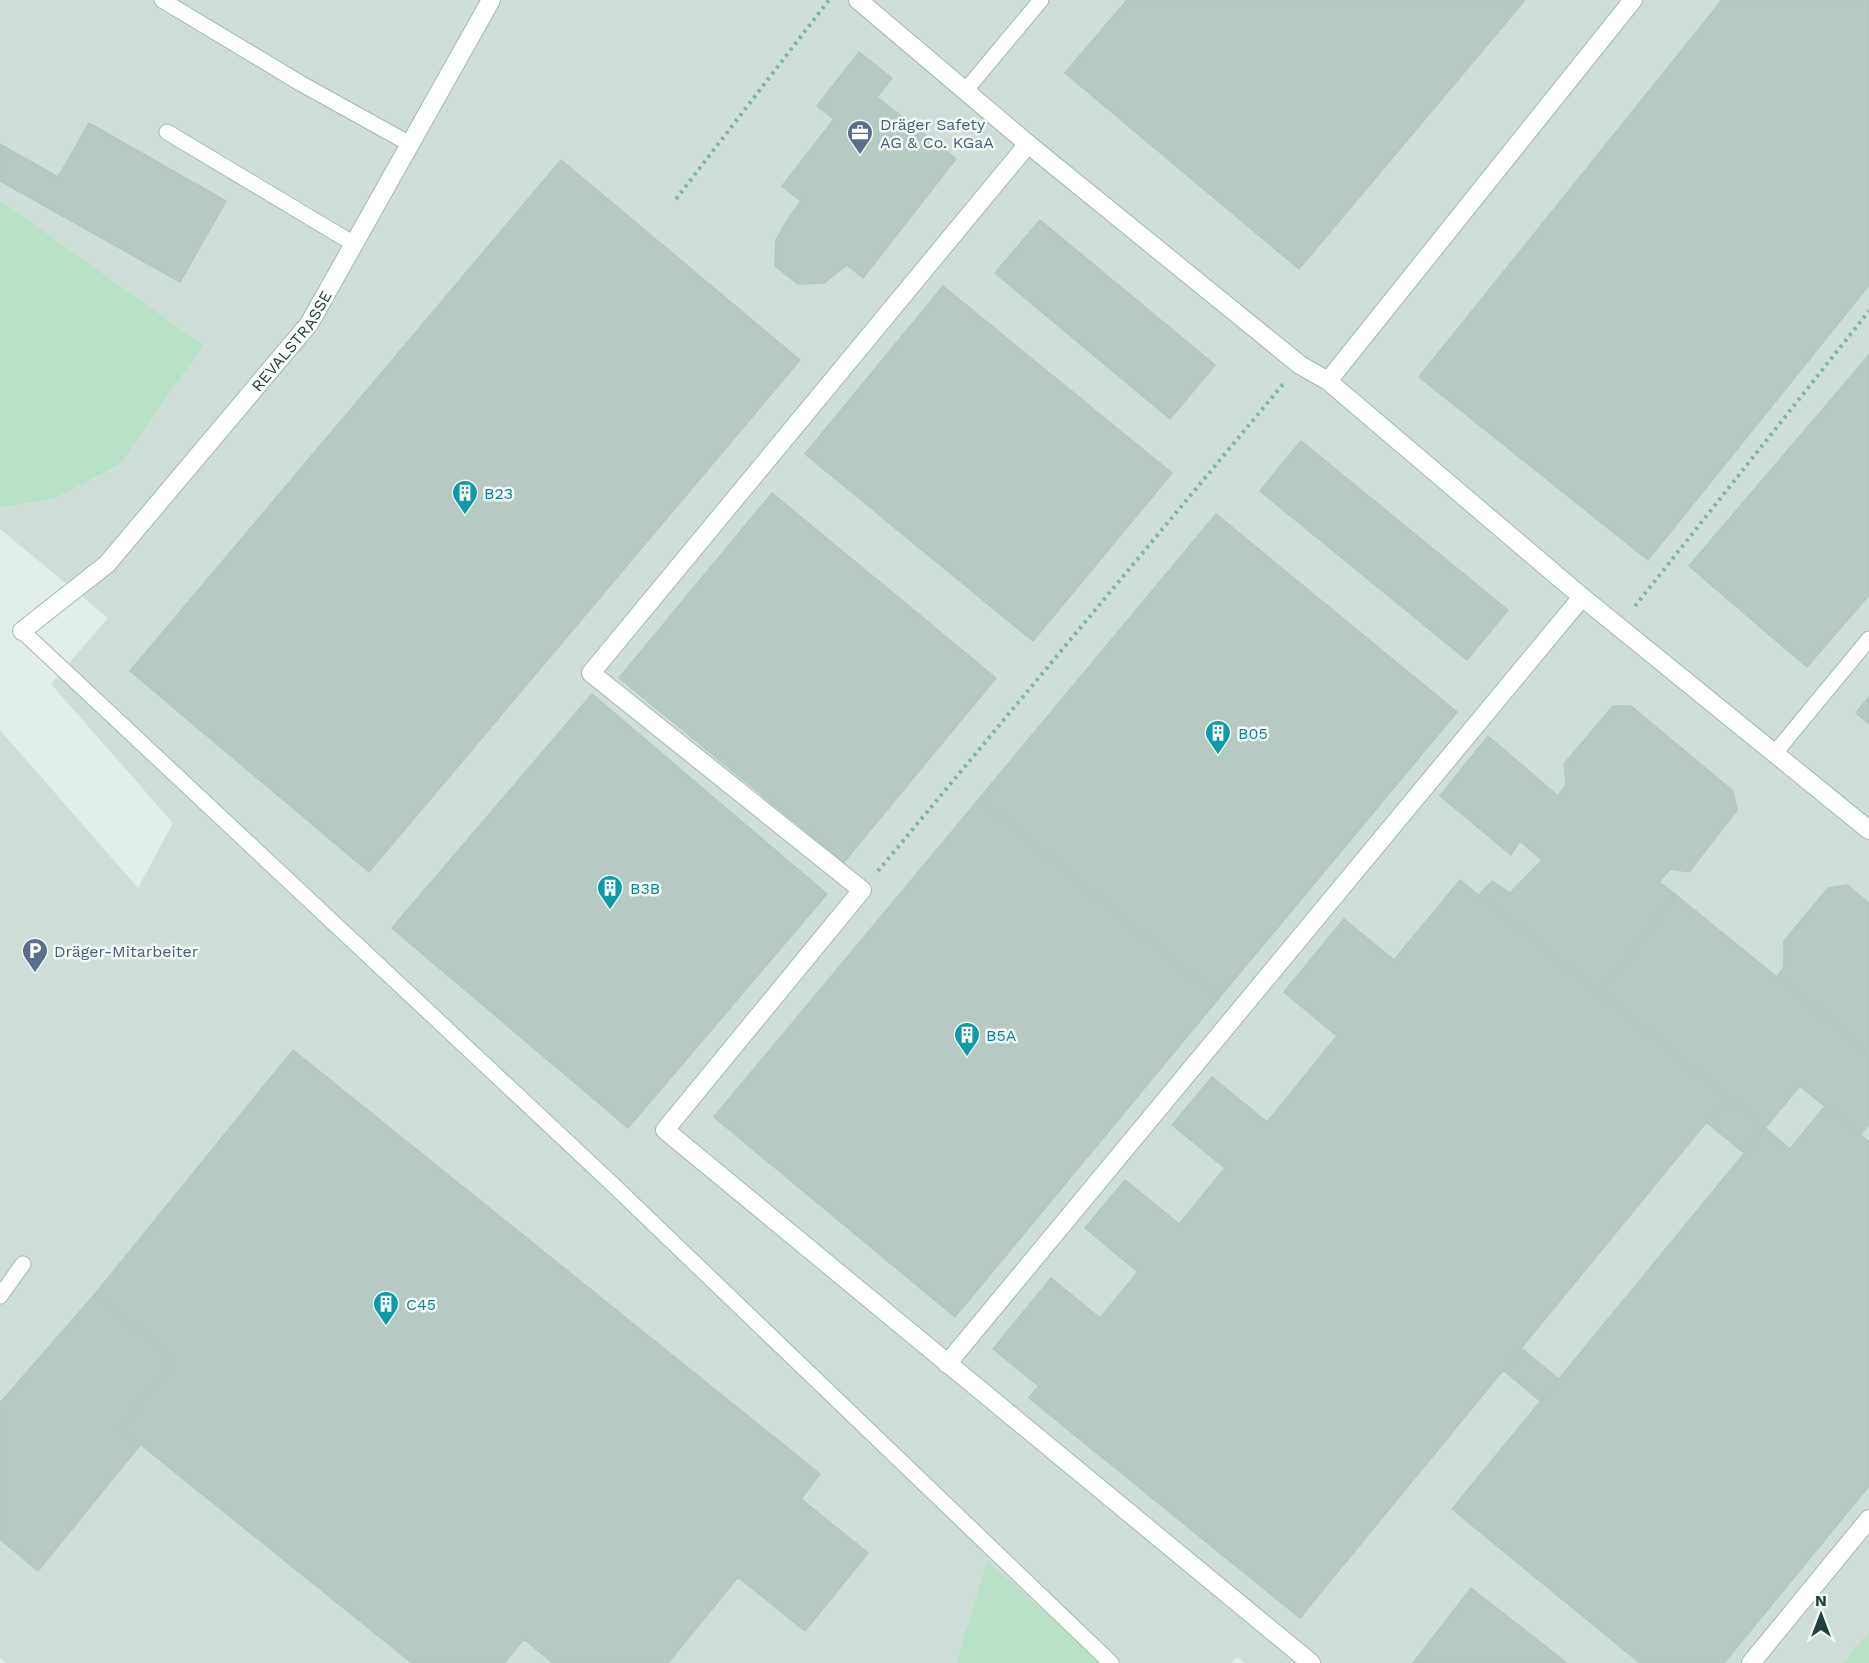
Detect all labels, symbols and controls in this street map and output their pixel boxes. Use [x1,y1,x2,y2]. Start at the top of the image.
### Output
place label: Dräger Safety AG & Co. KGaA [880,115,994,152]
office icon: Dräger Safety AG & Co. KGaA [845,118,875,156]
street label: REVALSTRASSE [247,287,335,395]
building icon: B23 [450,478,480,516]
place label: B23 [484,484,513,503]
building icon: B05 [1203,718,1233,756]
place label: B05 [1238,724,1268,743]
building icon: B3B [595,873,625,911]
place label: B3B [630,879,660,898]
parking icon: Dräger-Mitarbeiter [20,936,50,974]
place label: Dräger-Mitarbeiter [54,942,199,961]
building icon: B5A [952,1020,982,1058]
place label: B5A [986,1026,1017,1045]
building icon: C45 [371,1289,401,1327]
place label: C45 [406,1295,436,1314]
north arrow [1791,1585,1851,1645]
text: N [1815,1591,1827,1610]

